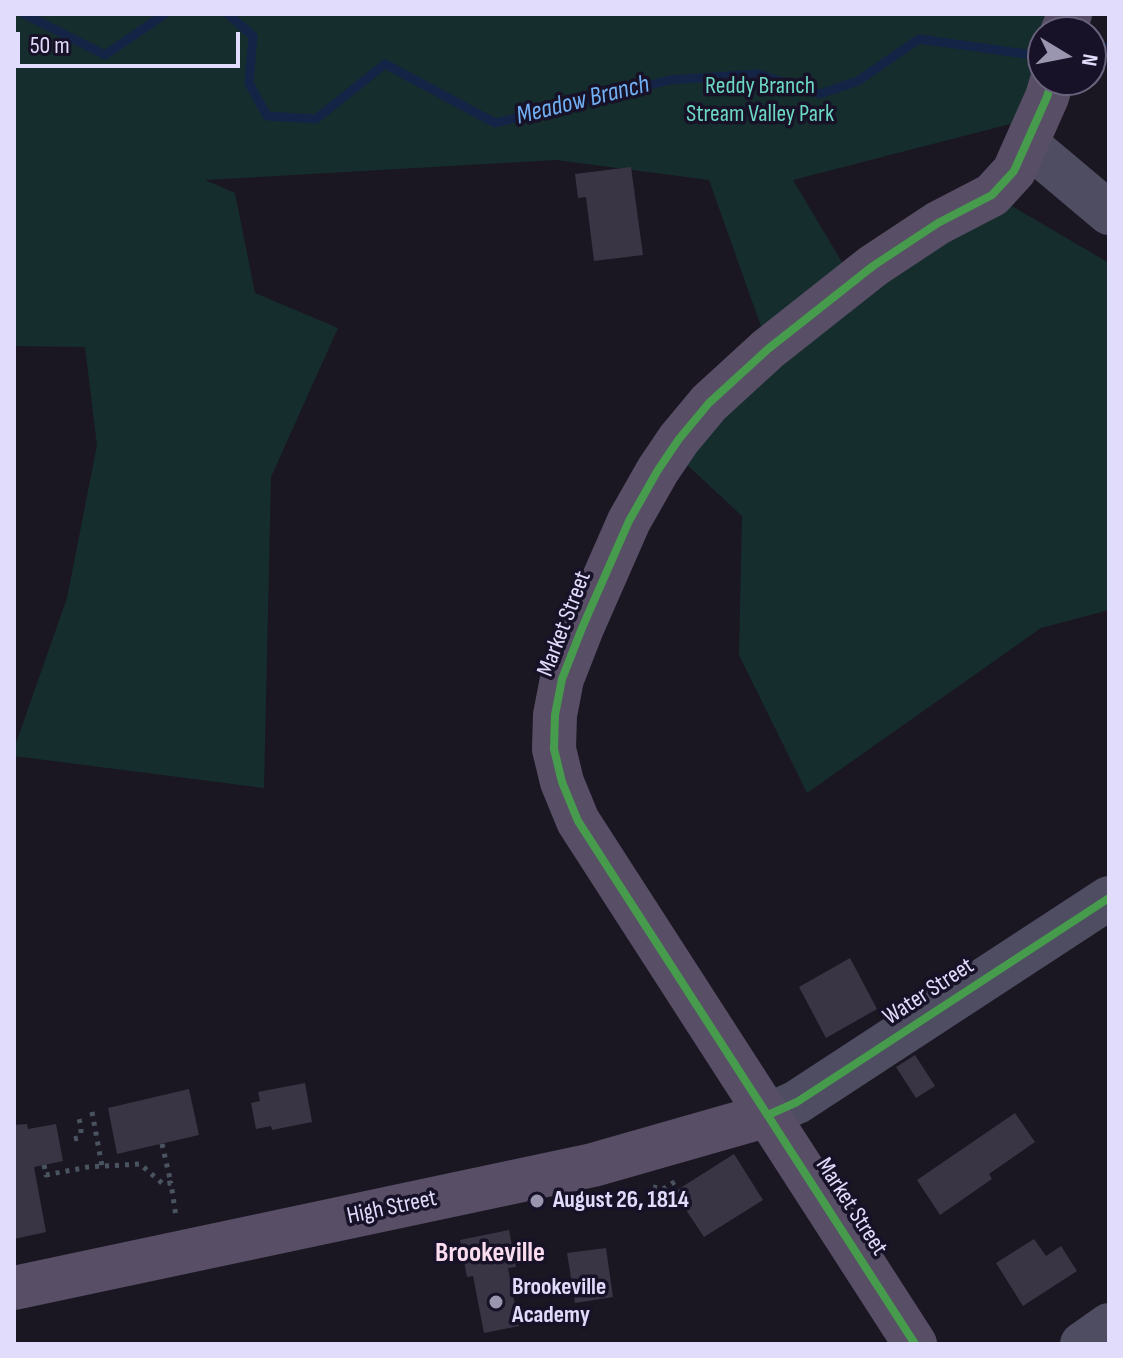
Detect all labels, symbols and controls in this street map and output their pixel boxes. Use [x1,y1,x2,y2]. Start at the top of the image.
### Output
scale bar [20,16,244,66]
north arrow [1027,16,1107,96]
text: 50 m [30,31,70,60]
text: N [1075,52,1103,68]
water label: Meadow Branch [513,69,653,133]
park label: Reddy Branch Stream Valley Park [686,73,834,129]
street label: Market Street [532,567,598,681]
street label: Water Street [878,952,980,1032]
street label: Market Street [809,1153,893,1261]
street label: High Street [345,1184,439,1232]
place label: August 26, 1814 [553,1187,689,1215]
marker: August 26, 1814 [528,1192,546,1210]
district label: Brookeville [435,1237,545,1271]
place label: Brookeville Academy [512,1274,606,1330]
marker: Brookeville Academy [487,1293,505,1311]

